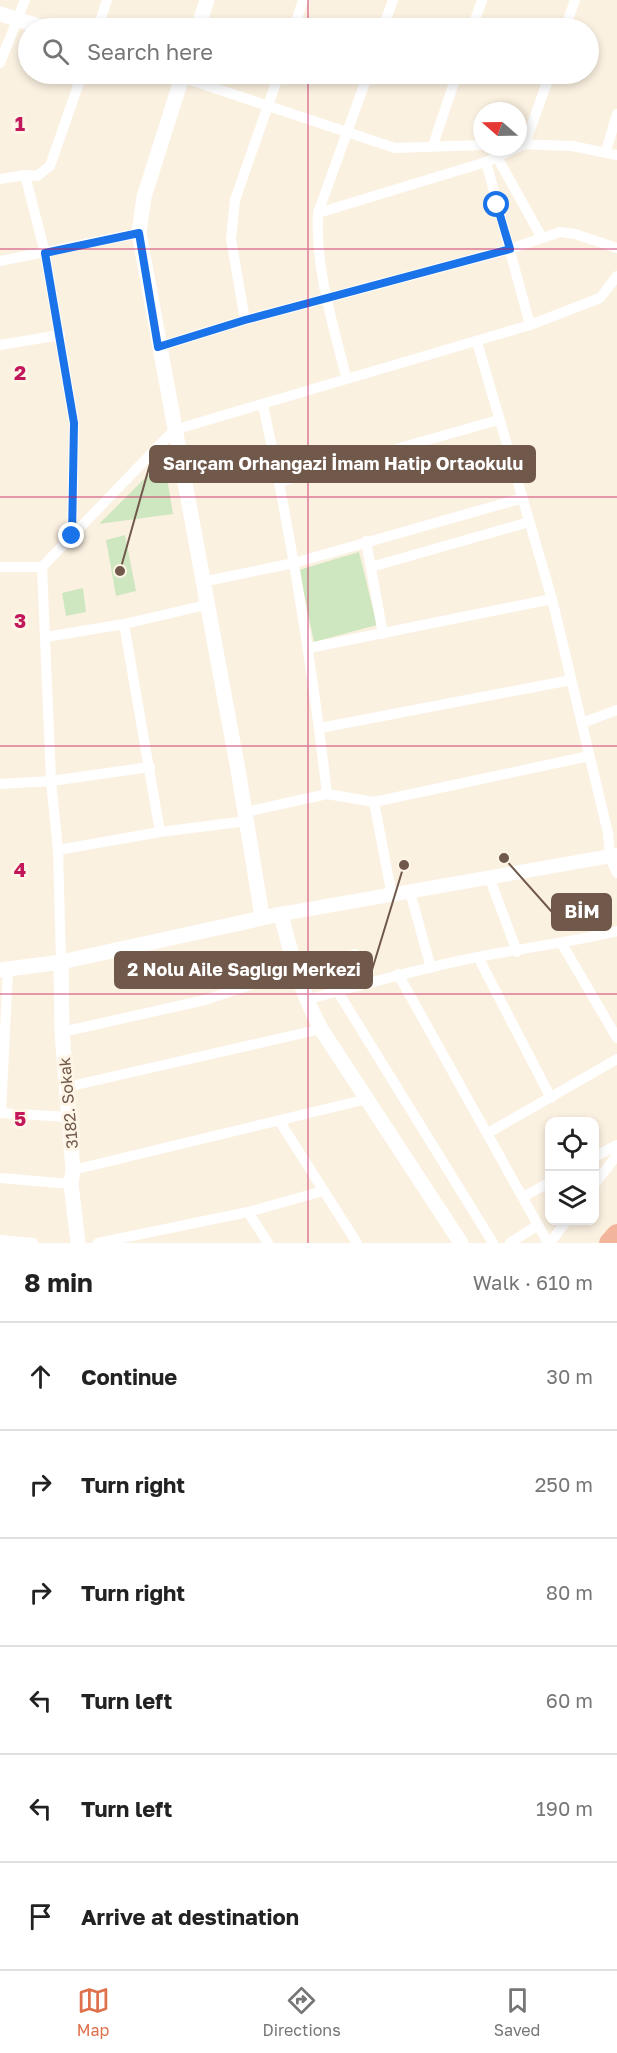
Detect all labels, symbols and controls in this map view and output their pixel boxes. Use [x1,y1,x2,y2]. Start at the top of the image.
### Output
search box [18,18,599,84]
icon: search [39,35,72,68]
text: Search here [87,38,213,65]
north arrow [473,102,527,156]
text: 1 [15,111,25,135]
route start [483,191,509,217]
text: 2 [14,360,26,384]
callout: Sarıçam Orhangazi İmam Hatip Ortaokulu [150,446,535,482]
text: Sarıçam Orhangazi İmam Hatip Ortaokulu [163,452,523,474]
route end [58,522,84,548]
text: 3 [14,608,26,632]
text: 4 [14,857,26,881]
callout: BİM [552,894,611,930]
text: BİM [565,900,599,922]
callout: 2 Nolu Aile Saglıgı Merkezi [115,952,372,988]
text: 2 Nolu Aile Saglıgı Merkezi [127,958,361,980]
street label: 3182. Sokak [54,1056,82,1150]
text: 5 [14,1106,26,1130]
map controls [545,1117,599,1225]
button: locate [545,1117,599,1171]
button: layers [545,1171,599,1225]
text: 8 min [24,1267,93,1298]
text: Walk · 610 m [473,1270,593,1294]
icon: ahead [24,1360,57,1393]
text: Continue [81,1363,177,1390]
text: 30 m [546,1364,593,1388]
icon: right [24,1468,57,1501]
text: Turn right [81,1471,185,1498]
text: 250 m [535,1472,593,1496]
icon: right [24,1576,57,1609]
text: Turn right [81,1579,185,1606]
text: 80 m [546,1580,593,1604]
icon: left [24,1684,57,1717]
text: Turn left [81,1687,172,1714]
text: 60 m [546,1688,593,1712]
icon: left [24,1792,57,1825]
text: Turn left [81,1795,172,1822]
text: 190 m [536,1796,593,1820]
icon: arrive [24,1900,57,1933]
text: Arrive at destination [81,1903,299,1930]
tab: Map [77,1984,110,2040]
tab: Directions [263,1984,341,2040]
tab: Saved [494,1984,540,2040]

